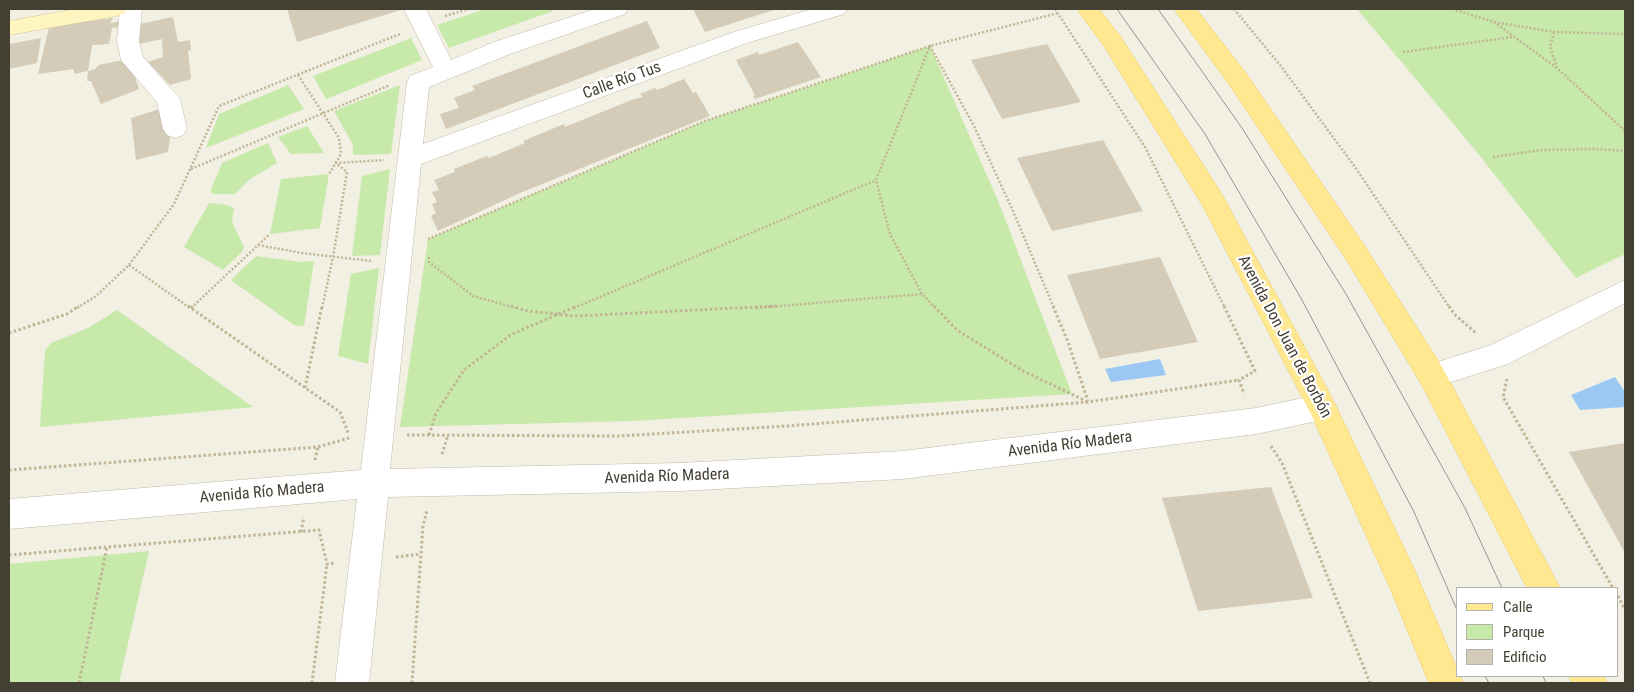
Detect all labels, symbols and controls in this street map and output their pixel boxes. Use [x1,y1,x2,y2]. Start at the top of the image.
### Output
street label: Calle Río Tus [580,58,664,104]
street label: Avenida Don Juan de Borbón [1233,252,1335,422]
street label: Avenida Río Madera [1007,428,1133,462]
street label: Avenida Río Madera [604,465,730,489]
street label: Avenida Río Madera [199,478,325,508]
legend [1456,587,1619,677]
text: Calle [1503,598,1533,616]
text: Parque [1503,623,1545,641]
text: Edificio [1503,648,1546,666]

